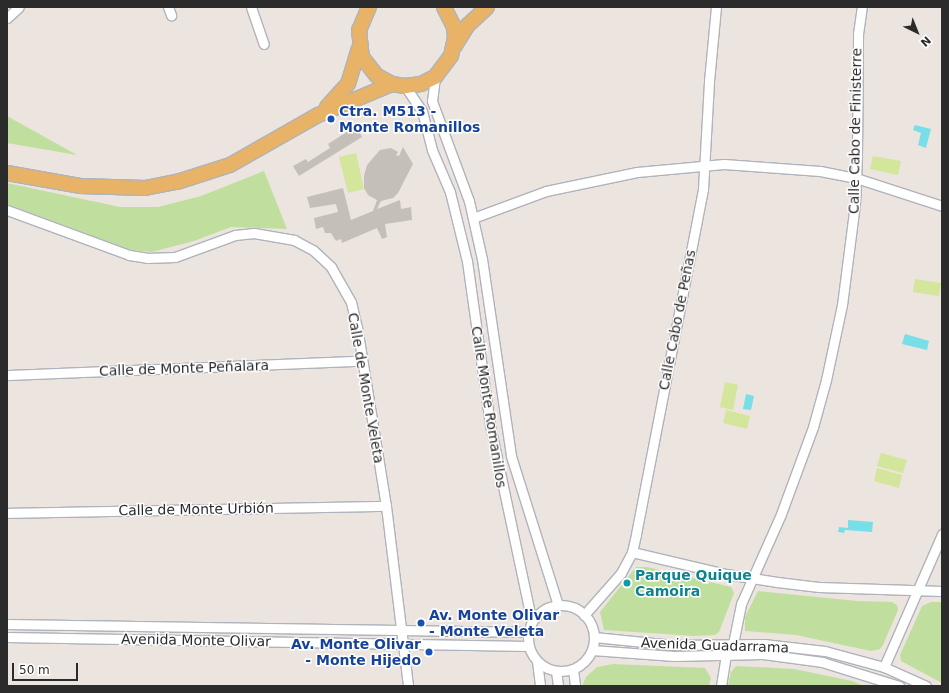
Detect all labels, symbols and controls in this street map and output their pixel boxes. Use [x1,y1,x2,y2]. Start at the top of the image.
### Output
north arrow [897,12,937,52]
text: N [918,33,933,49]
street label: Calle Cabo de Finisterre [845,48,865,214]
place label: Ctra. M513 - Monte Romanillos [339,103,480,136]
marker: Ctra. M513 - Monte Romanillos [326,114,336,124]
street label: Calle Cabo de Peñas [655,248,699,392]
street label: Calle de Monte Veleta [344,311,388,465]
street label: Calle Monte Romanillos [468,325,510,489]
street label: Calle de Monte Peñalara [99,357,269,379]
street label: Calle de Monte Urbión [118,499,274,519]
place label: Parque Quique Camoira [635,567,752,600]
marker: Parque Quique Camoira [622,578,632,588]
place label: Av. Monte Olivar - Monte Veleta [429,607,559,640]
marker: Av. Monte Olivar - Monte Veleta [416,618,426,628]
street label: Avenida Monte Olivar [121,630,271,650]
street label: Avenida Guadarrama [641,634,789,656]
place label: Av. Monte Olivar - Monte Hijedo [291,636,421,668]
marker: Av. Monte Olivar - Monte Hijedo [424,647,434,657]
scale bar [14,655,80,681]
text: 50 m [19,663,50,677]

